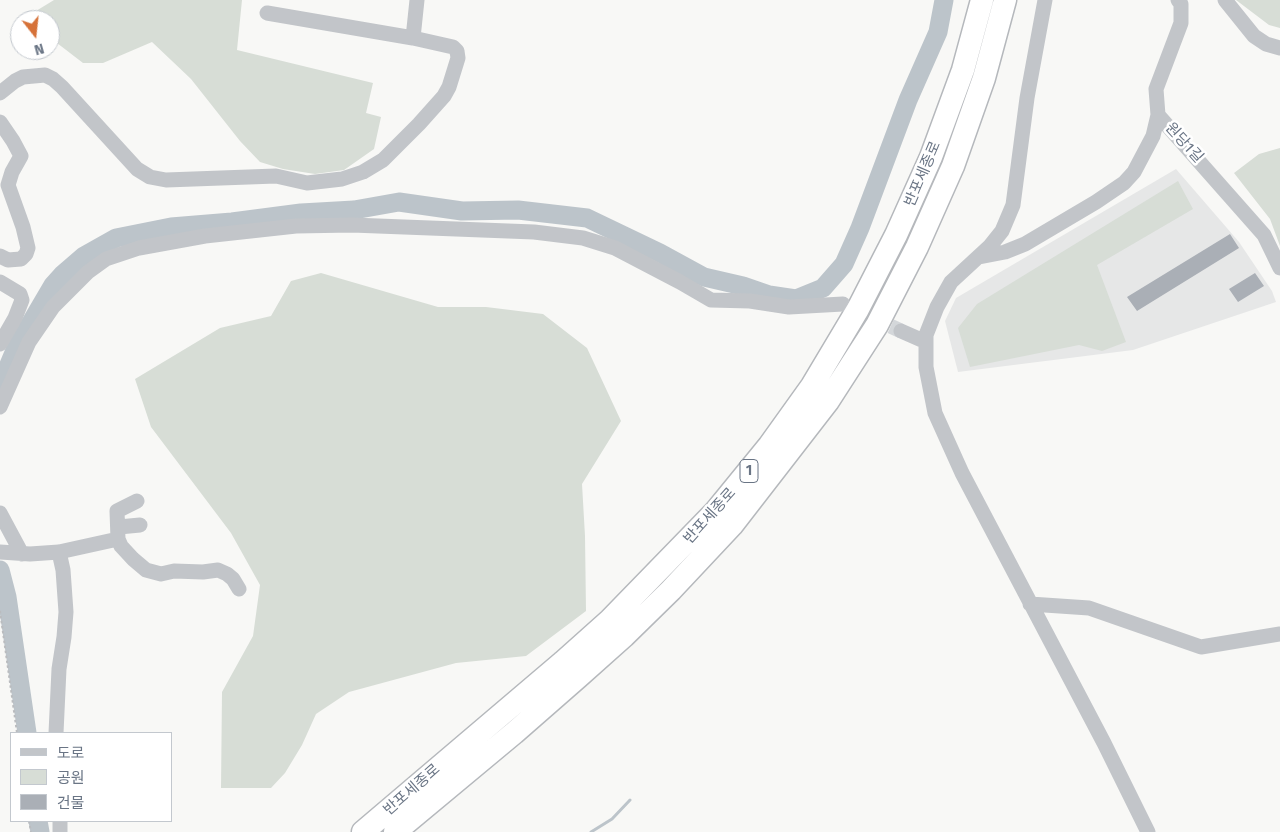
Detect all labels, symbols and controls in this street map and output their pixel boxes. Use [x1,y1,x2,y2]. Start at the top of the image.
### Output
north arrow [10,10,60,60]
text: N [32,39,46,58]
street label: 원당1길 [1161,119,1207,167]
street label: 반포세종로 [901,139,945,209]
road number: 1 [740,460,758,482]
street label: 반포세종로 [680,484,740,548]
legend [10,732,172,822]
text: 도로 [57,744,85,762]
street label: 반포세종로 [380,761,444,819]
text: 공원 [57,769,85,787]
text: 건물 [57,794,85,812]

